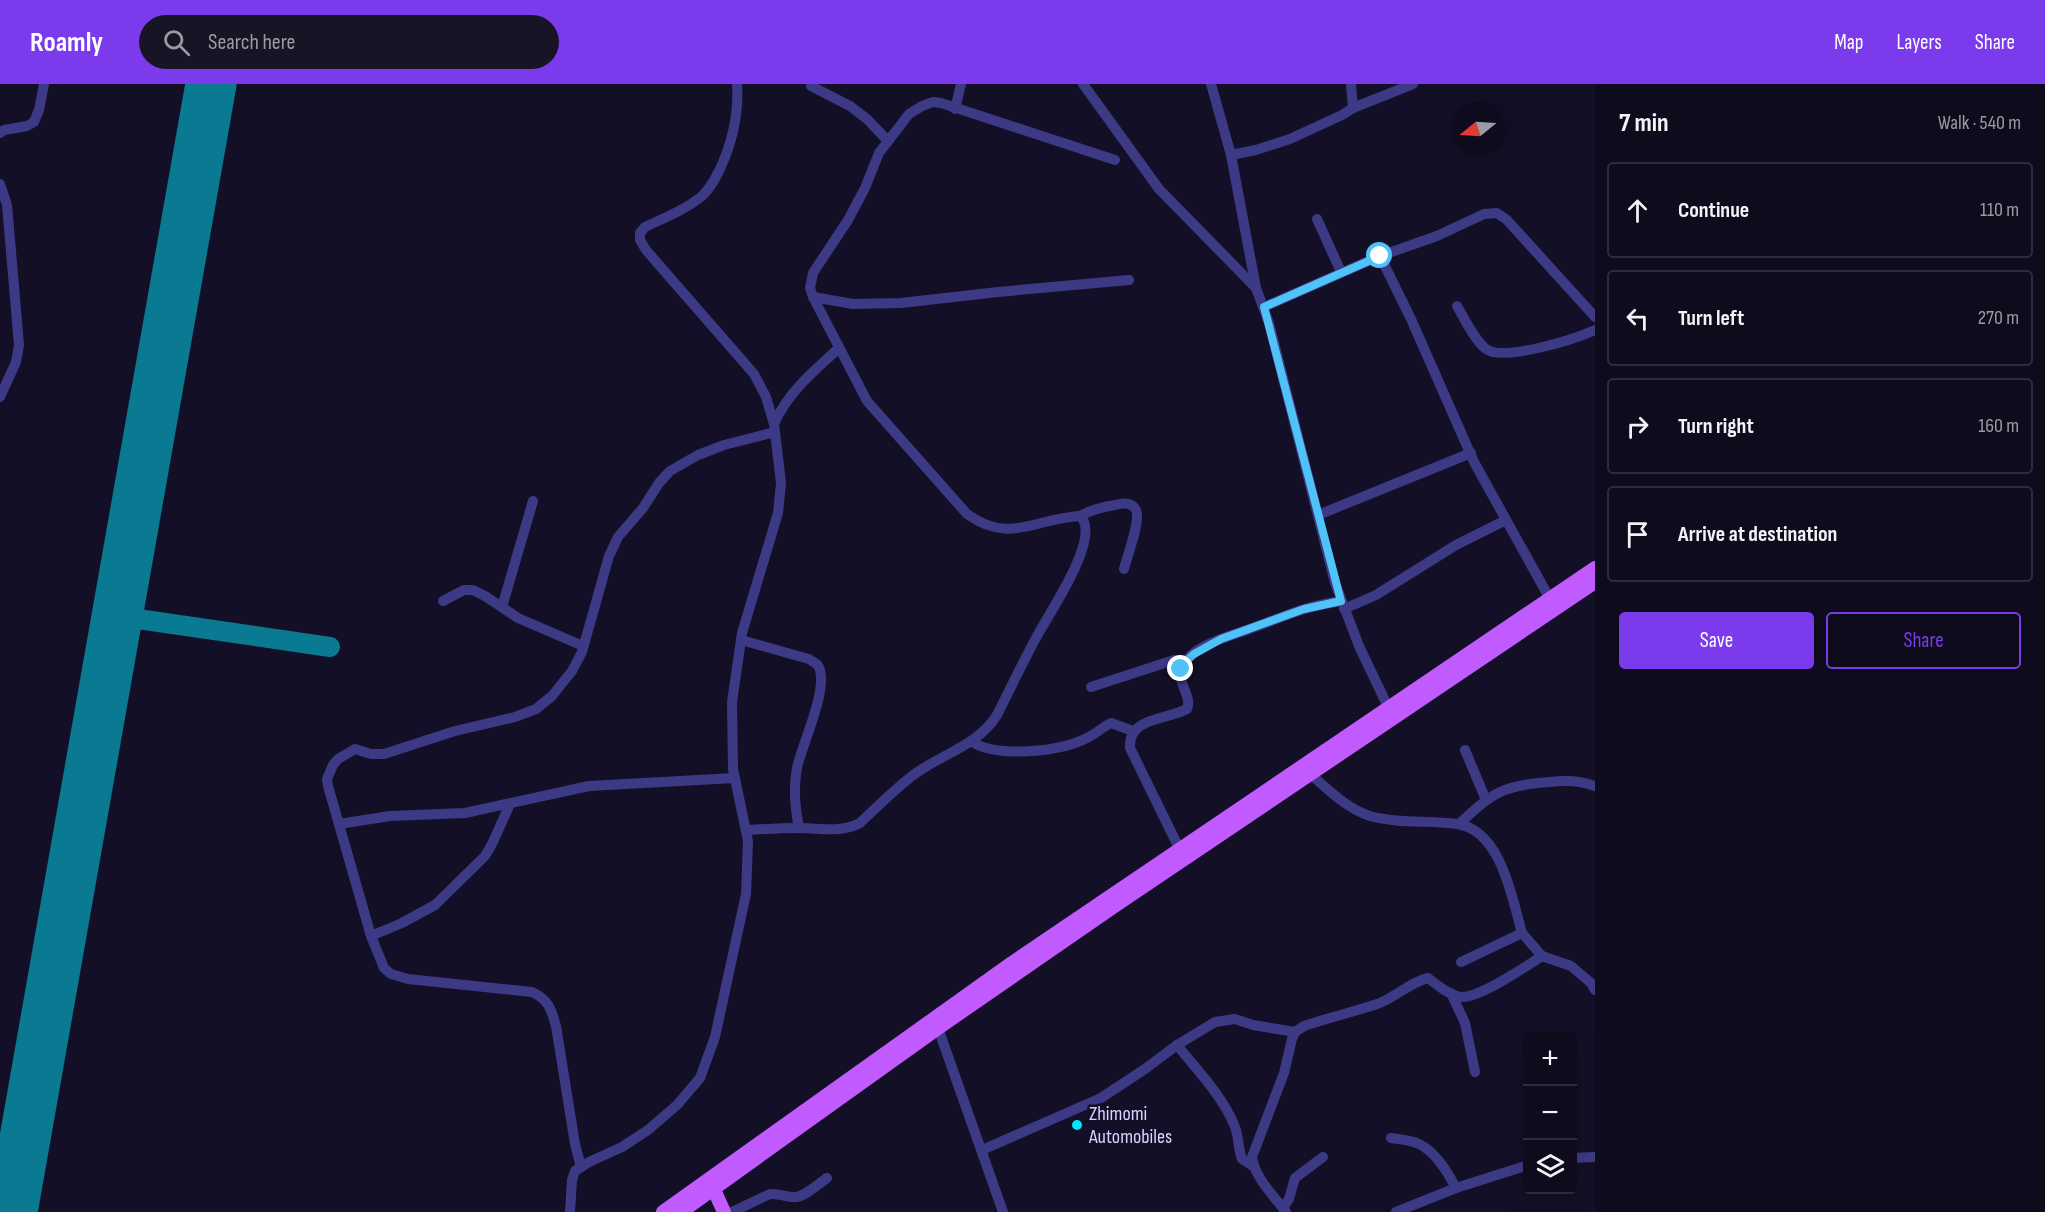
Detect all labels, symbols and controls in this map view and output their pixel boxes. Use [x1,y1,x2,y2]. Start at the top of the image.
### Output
search box [139,15,559,69]
text: Roamly [30,26,103,59]
icon: search [160,26,193,59]
text: Search here [208,29,295,56]
text: Map [1834,30,1863,55]
text: Layers [1896,30,1942,55]
text: Share [1975,30,2015,55]
north arrow [1451,102,1505,156]
text: 7 min [1619,108,1668,139]
text: Walk · 540 m [1938,111,2021,135]
icon: ahead [1621,194,1654,227]
text: Continue [1678,197,1749,224]
text: 110 m [1980,198,2019,222]
route start [1366,242,1392,268]
icon: left [1621,302,1654,335]
text: Turn left [1678,305,1744,332]
text: 270 m [1978,306,2019,330]
icon: right [1621,410,1654,443]
text: Turn right [1678,413,1754,440]
text: 160 m [1978,414,2019,438]
icon: arrive [1621,518,1654,551]
text: Arrive at destination [1678,521,1837,548]
button: Save [1619,612,1814,669]
button: Share [1826,612,2021,669]
route end [1167,655,1193,681]
map controls [1523,1032,1577,1194]
button: + [1523,1032,1577,1086]
button: − [1523,1086,1577,1140]
place label: Zhimomi Automobiles [1088,1102,1172,1149]
marker: Zhimomi Automobiles [1070,1118,1084,1132]
button: layers [1523,1140,1577,1194]

